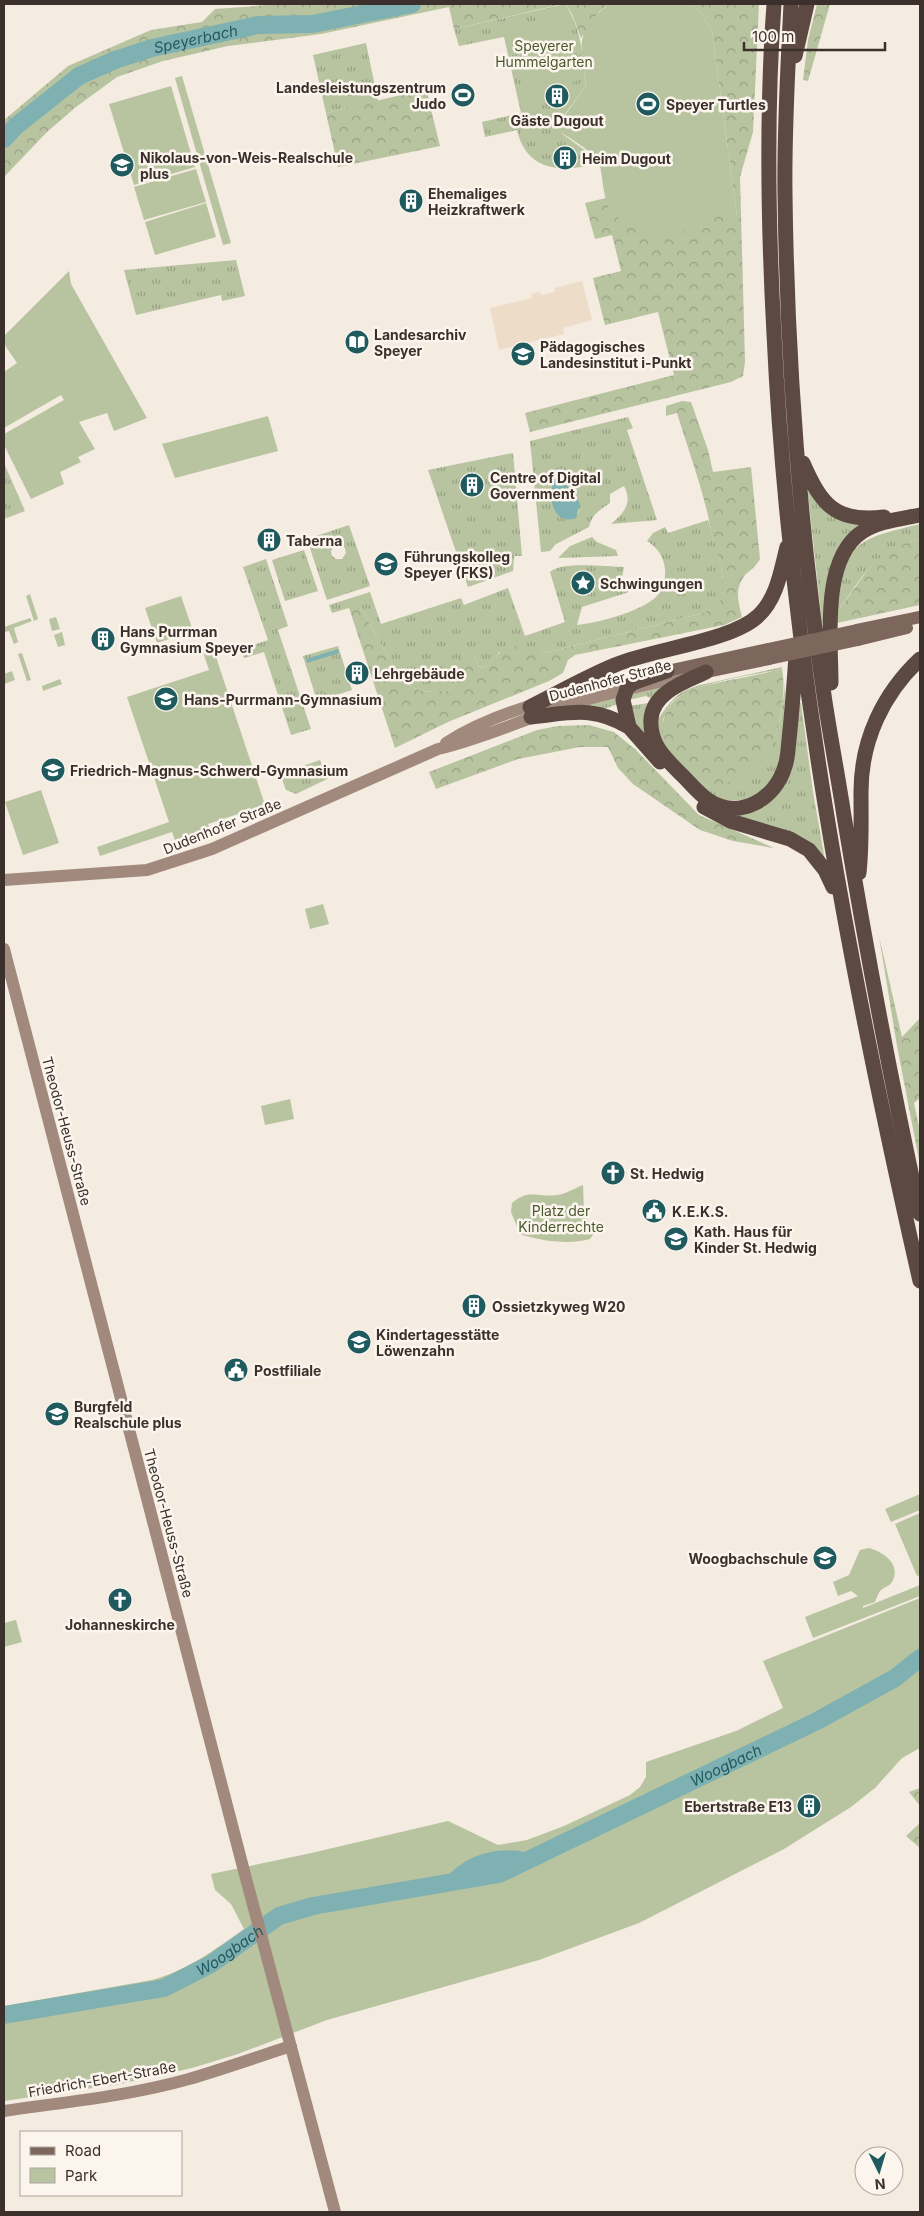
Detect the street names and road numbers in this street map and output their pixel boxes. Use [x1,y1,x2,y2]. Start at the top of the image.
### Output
street label: Dudenhofer Straße [547,656,673,704]
street label: Dudenhofer Straße [161,795,283,857]
street label: Theodor-Heuss-Straße [39,1055,95,1207]
street label: Theodor-Heuss-Straße [141,1447,197,1599]
street label: Friedrich-Ebert-Straße [27,2058,177,2100]

